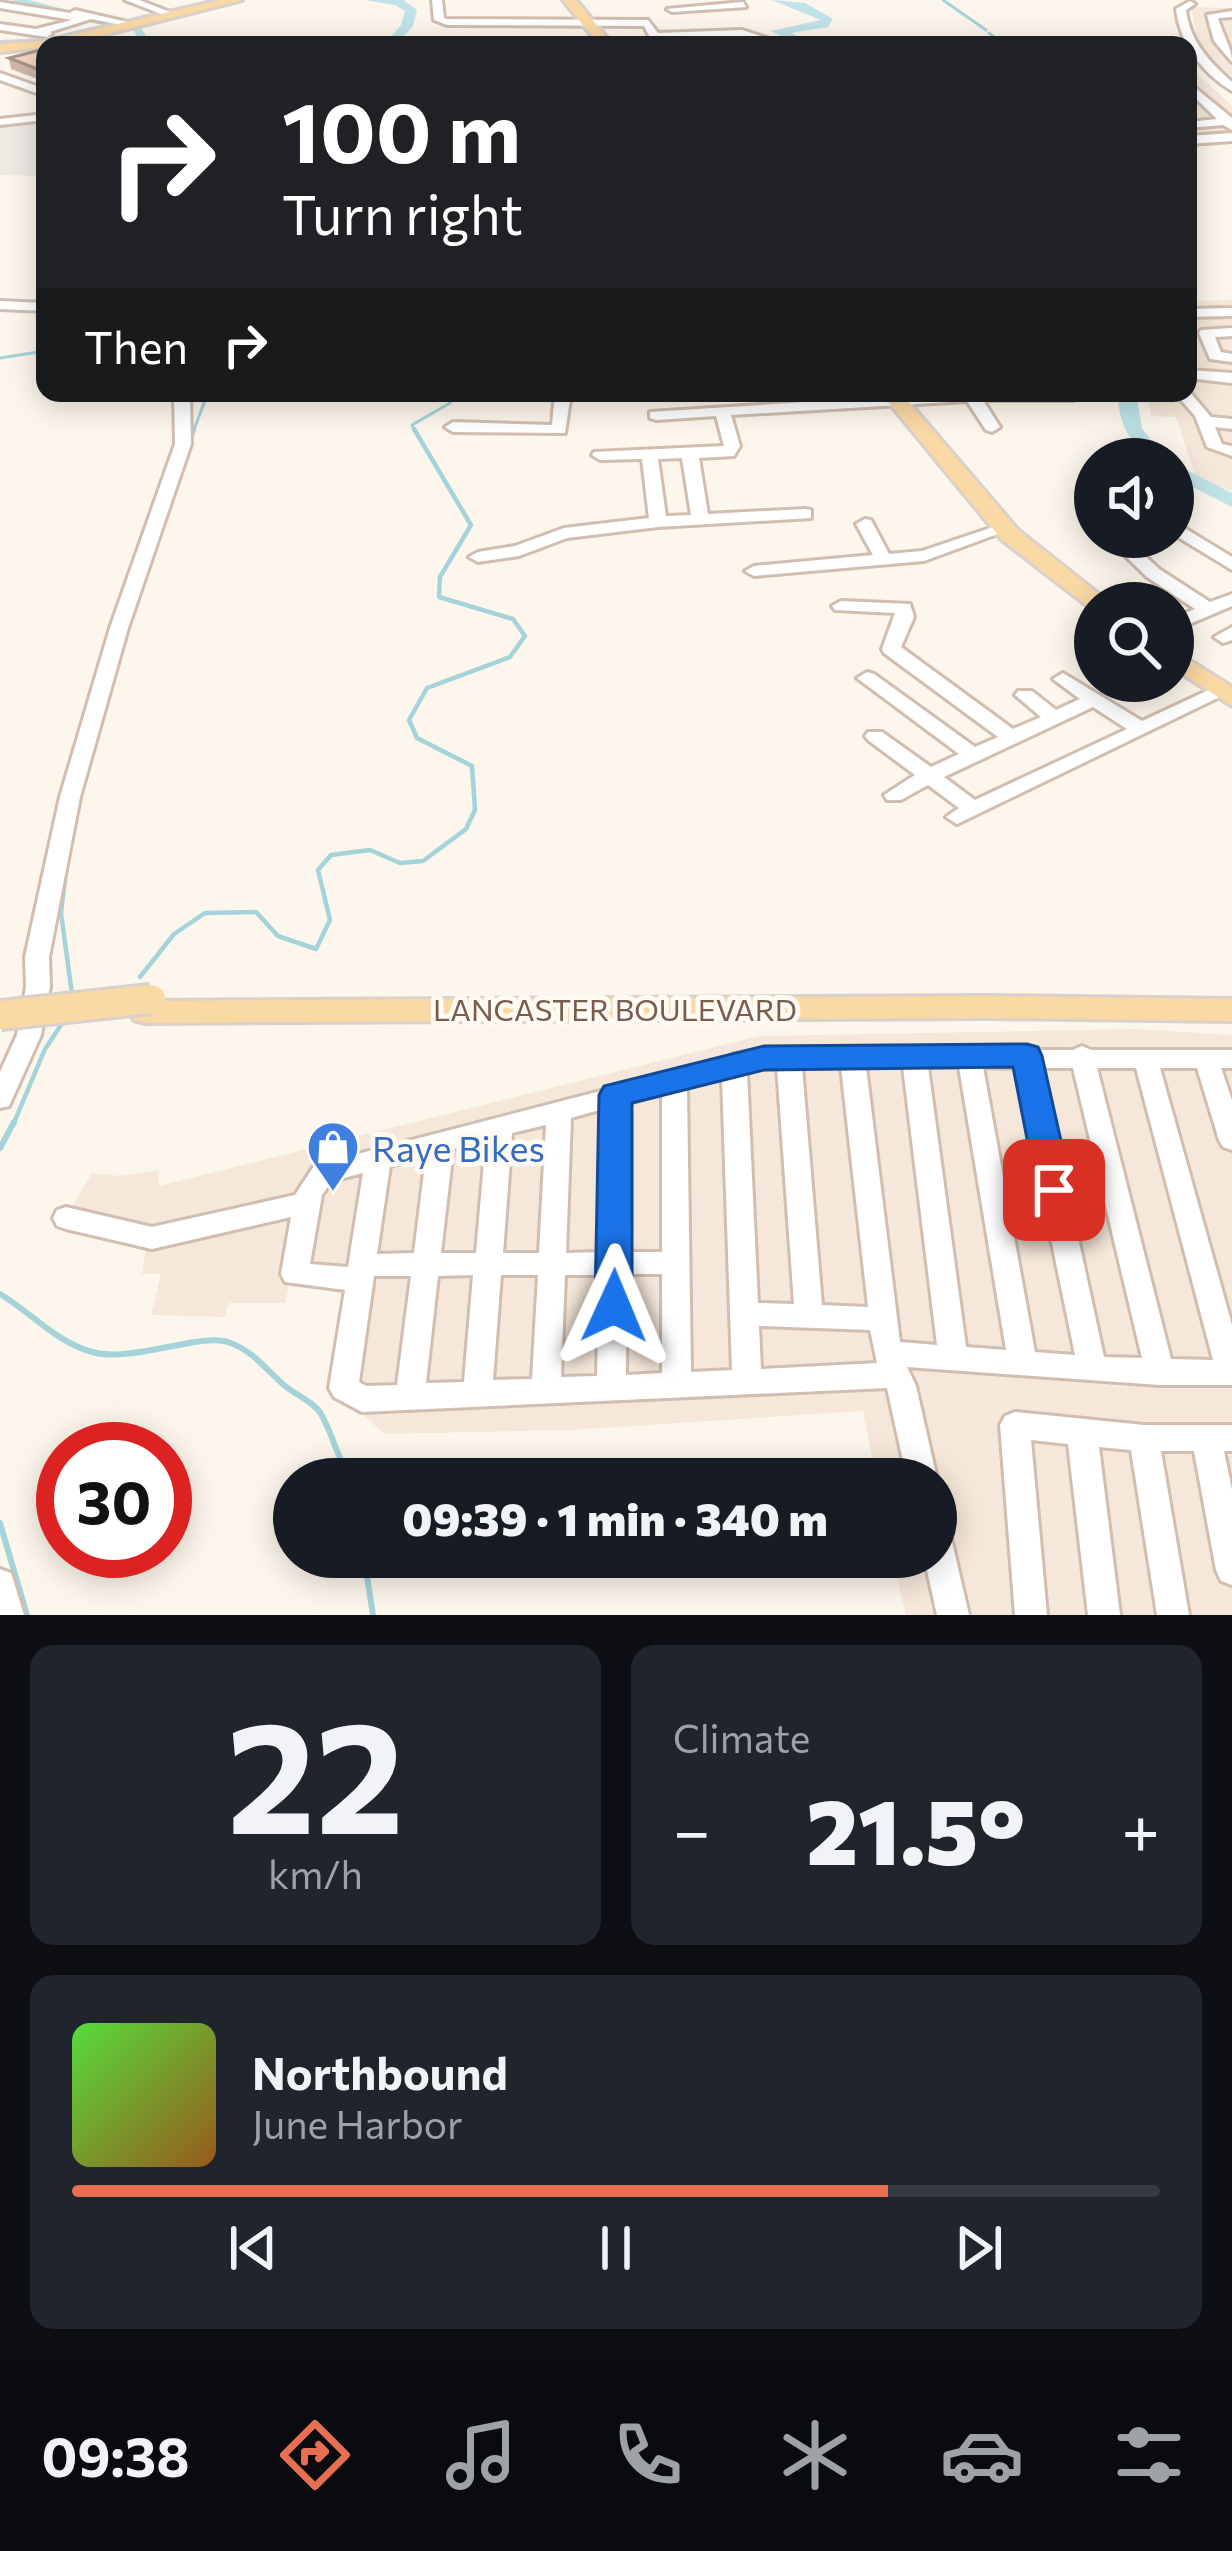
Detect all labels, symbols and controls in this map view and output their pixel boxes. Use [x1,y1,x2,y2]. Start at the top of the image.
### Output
text: 100 m [282,78,521,180]
icon: right [84,84,240,240]
text: Turn right [282,180,523,246]
icon: right [212,312,278,378]
text: Then [84,318,188,373]
map controls [1074,438,1194,702]
button: sound [1074,438,1194,558]
button: search [1074,582,1194,702]
street label: LANCASTER BOULEVARD [433,990,797,1027]
shop icon: Raye Bikes [305,1119,361,1193]
place label: Raye Bikes [372,1125,545,1169]
pin [1003,1139,1105,1241]
icon: arrive [1021,1157,1087,1223]
position arrow [551,1243,677,1369]
speed limit sign: 30 [36,1422,192,1578]
text: 09:39 · 1 min · 340 m [402,1490,828,1545]
text: 22 [227,1675,404,1866]
text: Climate [673,1713,810,1761]
text: 21.5° [806,1773,1026,1884]
text: − [673,1788,711,1869]
text: + [1121,1788,1160,1869]
text: km/h [268,1849,363,1897]
text: Northbound [252,2044,508,2099]
text: June Harbor [252,2099,463,2147]
icon: previous [220,2215,286,2281]
icon: pause [583,2215,649,2281]
icon: next [946,2215,1012,2281]
icon: directions [273,2413,357,2497]
icon: music [439,2413,523,2497]
icon: phone [606,2413,690,2497]
icon: climate [773,2413,857,2497]
icon: car [940,2413,1024,2497]
icon: filters [1107,2413,1191,2497]
text: 09:38 [41,2422,190,2488]

